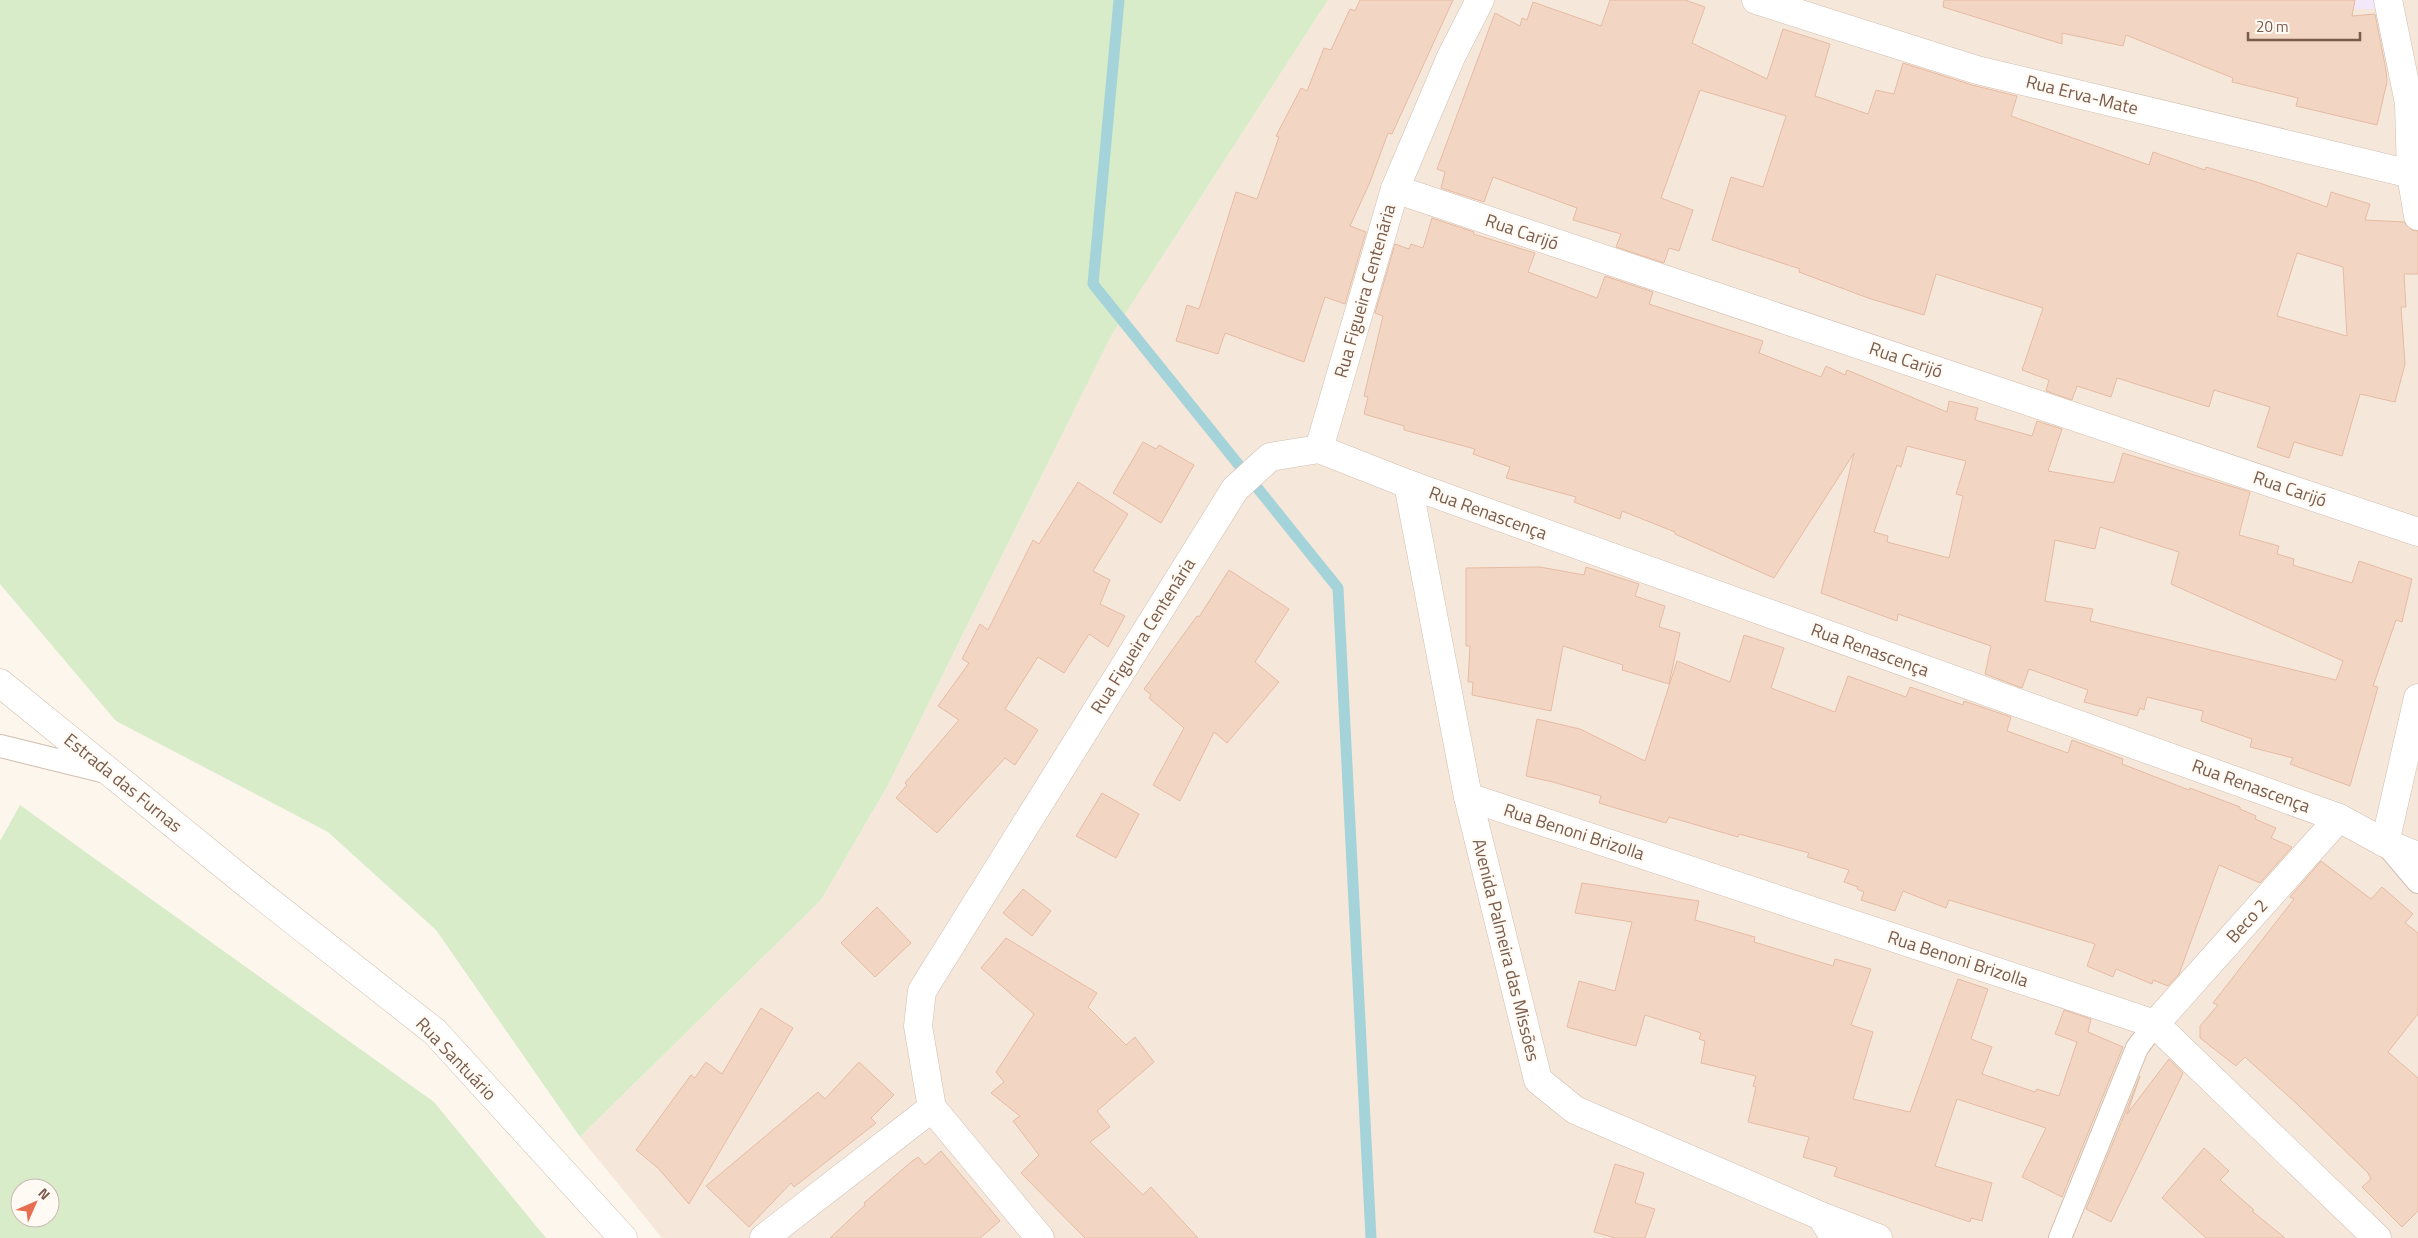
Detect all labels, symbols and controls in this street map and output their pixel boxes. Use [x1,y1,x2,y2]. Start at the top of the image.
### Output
scale bar [2248,10,2360,42]
text: 20 m [2256,15,2289,38]
street label: Rua Erva-Mate [2023,68,2141,121]
street label: Rua Figueira Centenária [1327,201,1402,381]
street label: Rua Carijó [1482,206,1562,257]
street label: Rua Carijó [1866,334,1946,385]
street label: Rua Carijó [2250,463,2330,514]
street label: Rua Renascença [1425,479,1551,546]
street label: Rua Figueira Centenária [1084,552,1202,719]
street label: Rua Renascença [1807,616,1933,683]
street label: Estrada das Furnas [58,726,188,839]
street label: Rua Renascença [2188,752,2314,819]
street label: Rua Benoni Brizolla [1500,796,1648,867]
street label: Avenida Palmeira das Missões [1466,836,1547,1064]
street label: Beco 2 [2219,893,2274,949]
street label: Rua Benoni Brizolla [1884,923,2032,994]
street label: Rua Santuário [410,1011,503,1106]
north arrow [10,1178,60,1228]
text: N [34,1183,55,1204]

